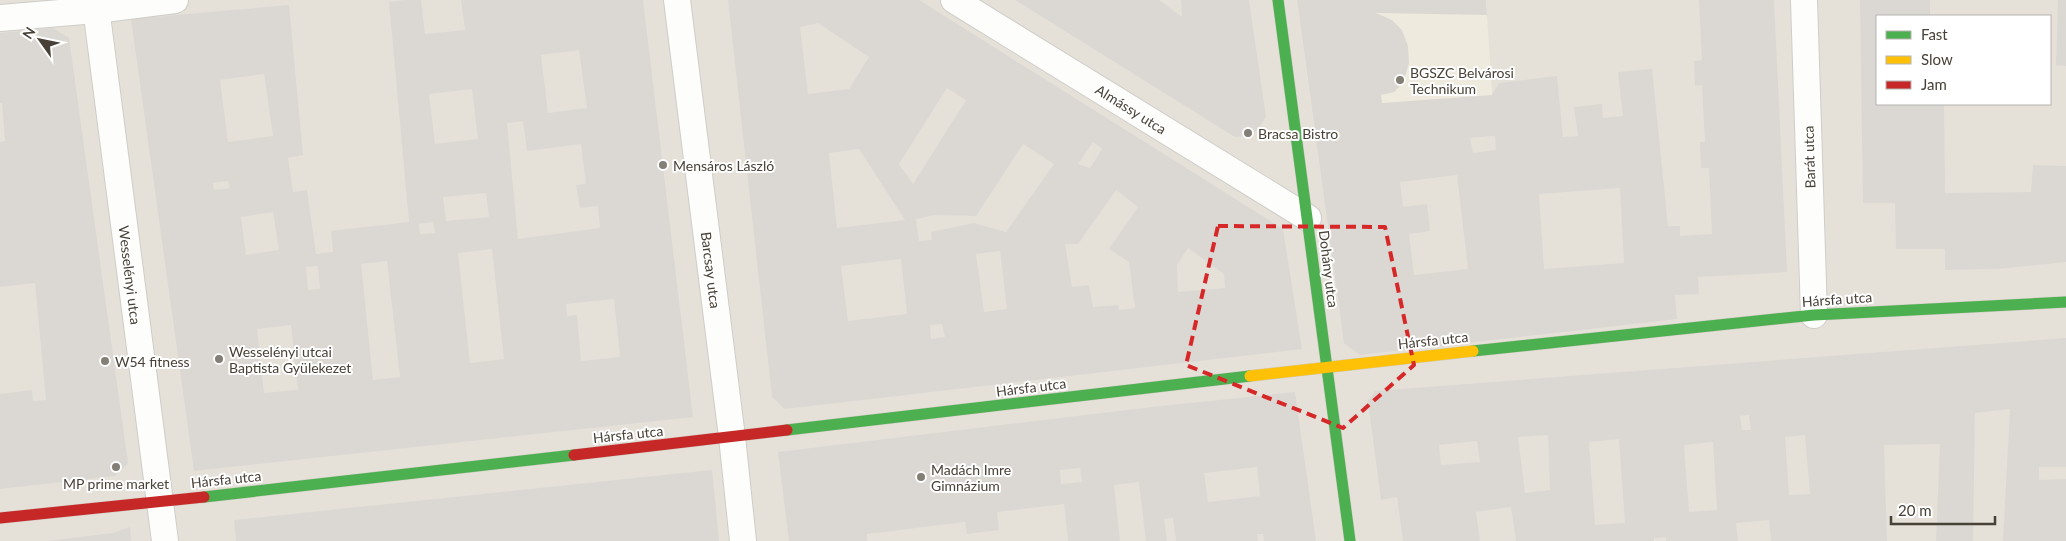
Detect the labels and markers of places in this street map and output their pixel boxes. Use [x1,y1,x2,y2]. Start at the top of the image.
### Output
place label: BGSZC Belvárosi Technikum [1410,64,1514,97]
marker: BGSZC Belvárosi Technikum [1394,74,1406,86]
place label: Bracsa Bistro [1258,125,1338,142]
marker: Bracsa Bistro [1242,127,1254,139]
place label: Mensáros László [673,157,774,174]
marker: Mensáros László [657,159,669,171]
place label: Wesselényi utcai Baptista Gyülekezet [229,343,351,376]
place label: W54 fitness [115,353,190,370]
marker: Wesselényi utcai Baptista Gyülekezet [213,353,225,365]
marker: W54 fitness [99,355,111,367]
marker: MP prime market [110,461,122,473]
place label: Madách Imre Gimnázium [931,461,1011,494]
marker: Madách Imre Gimnázium [915,471,927,483]
place label: MP prime market [63,475,169,492]

